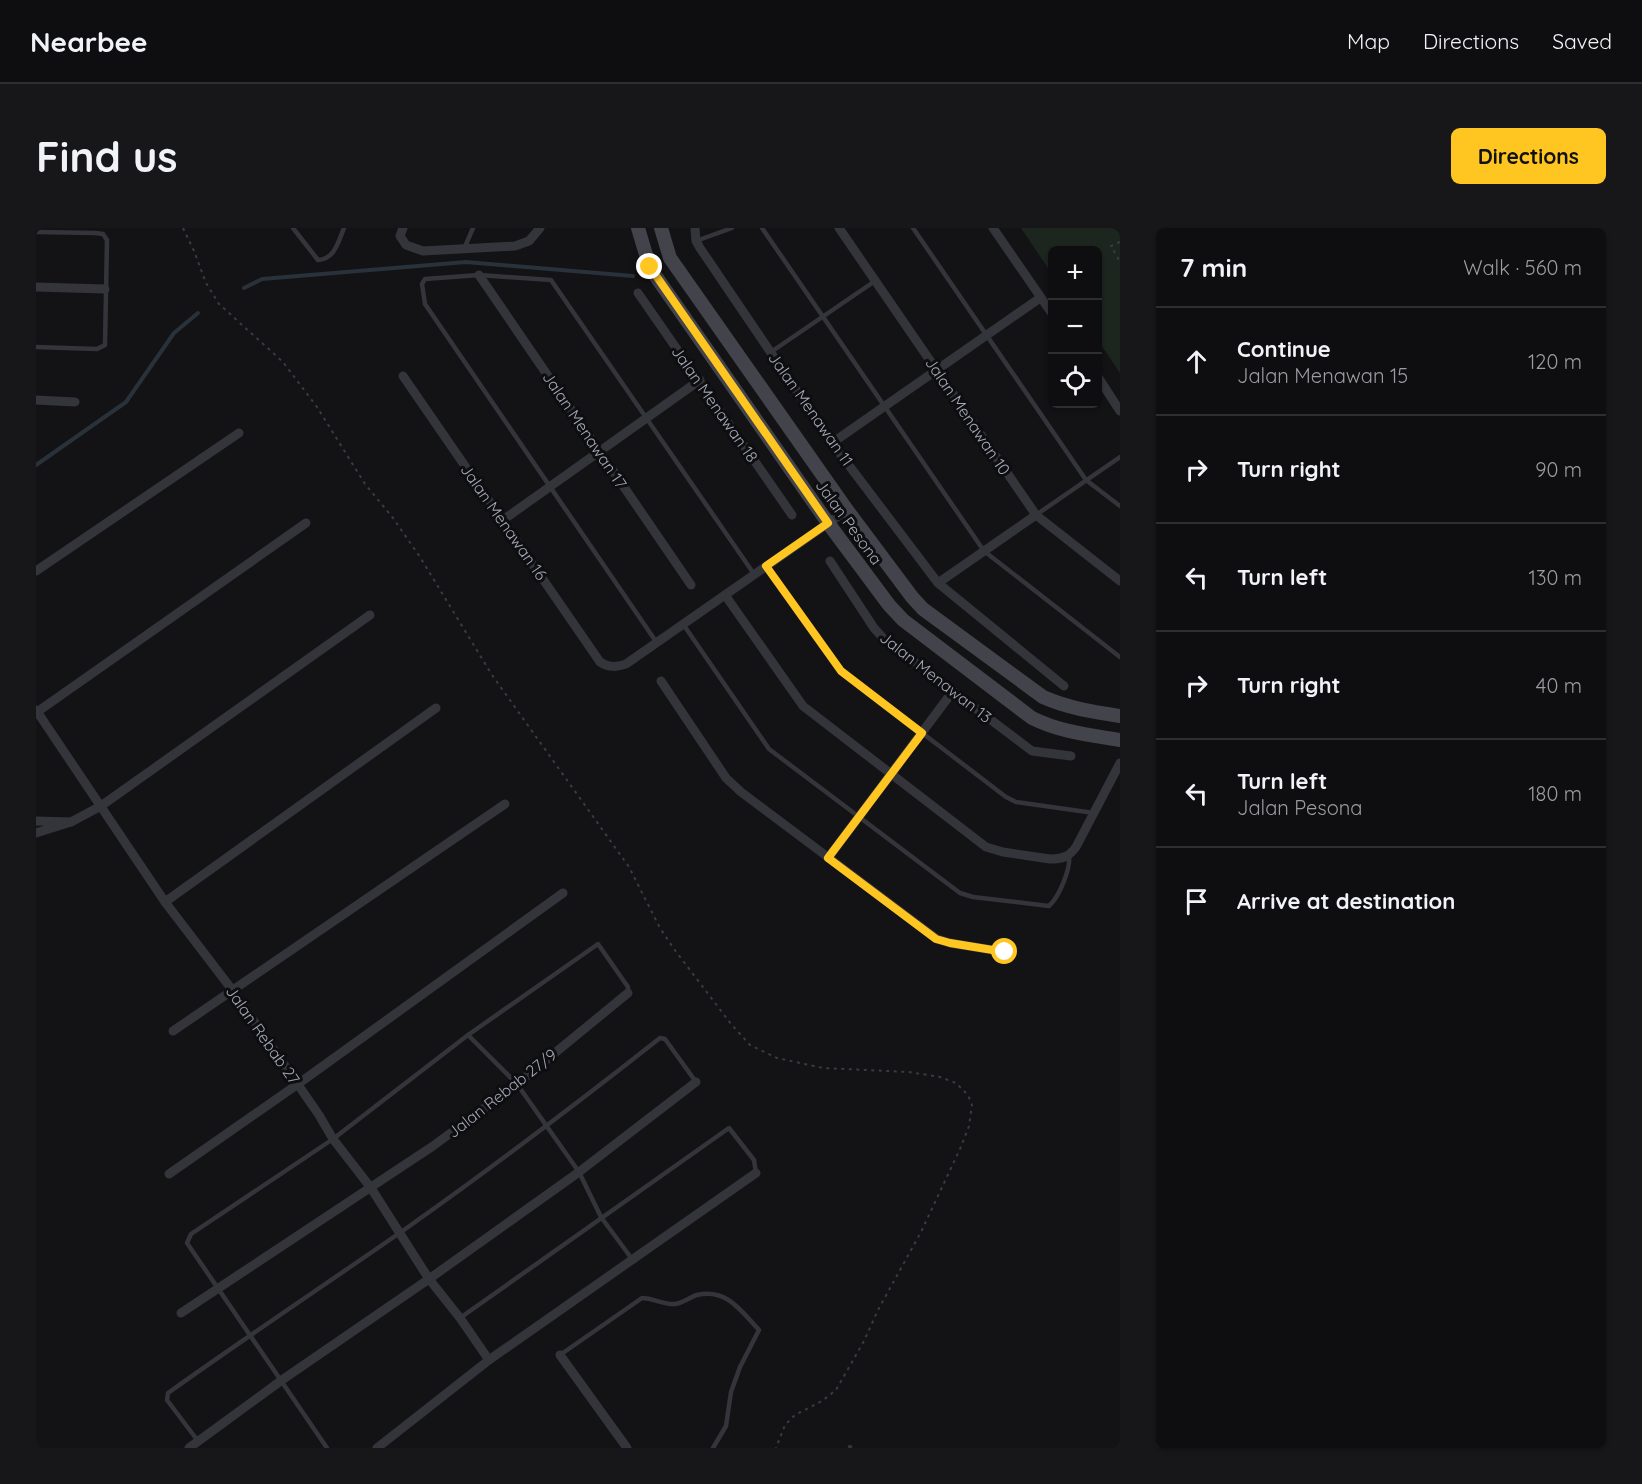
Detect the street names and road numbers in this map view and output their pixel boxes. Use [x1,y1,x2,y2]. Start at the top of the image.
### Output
street label: Jalan Menawan 18 [668,342,762,466]
street label: Jalan Menawan 11 [764,348,858,470]
street label: Jalan Menawan 10 [921,353,1015,479]
street label: Jalan Menawan 17 [539,368,631,492]
street label: Jalan Menawan 16 [457,460,552,584]
street label: Jalan Pesona [811,476,887,568]
street label: Jalan Menawan 13 [876,627,996,727]
street label: Jalan Rebab 27 [222,982,304,1088]
street label: Jalan Rebab 27/9 [443,1044,561,1142]

